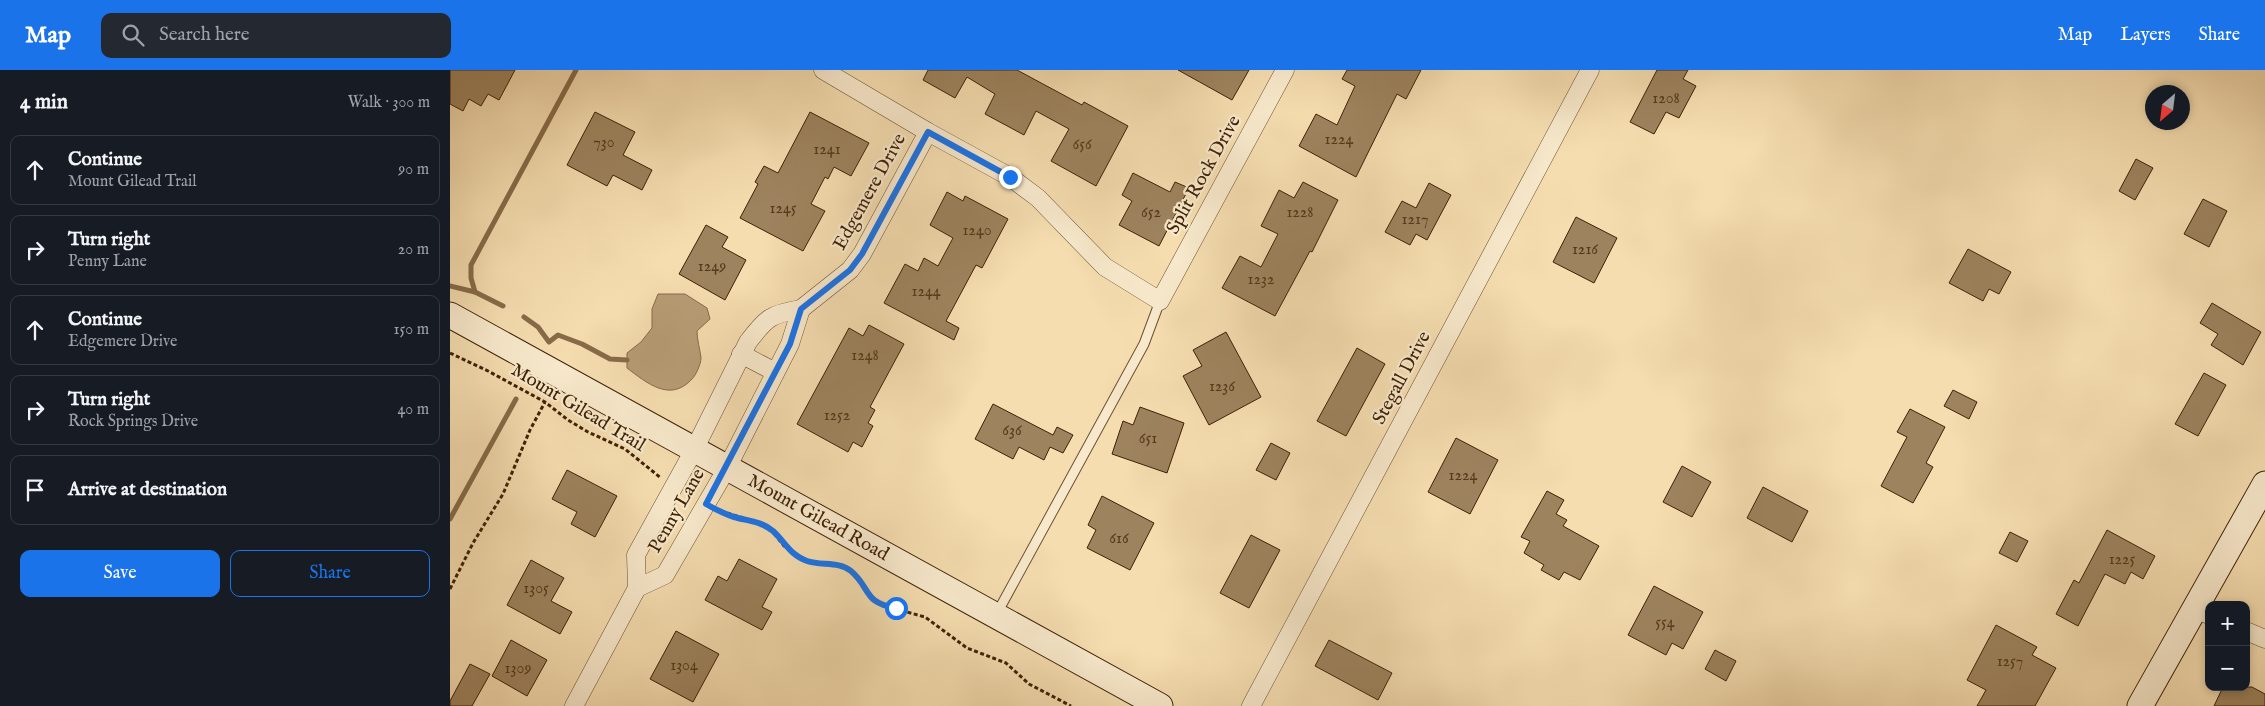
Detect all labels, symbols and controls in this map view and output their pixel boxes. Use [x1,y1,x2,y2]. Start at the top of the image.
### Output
search box [101,13,451,58]
text: Map [25,20,71,51]
icon: search [119,21,147,49]
text: Search here [159,23,250,47]
text: Map [2058,24,2092,47]
text: Layers [2120,24,2171,47]
text: Share [2199,24,2240,47]
north arrow [2145,85,2190,130]
text: 4 min [20,89,68,116]
house number: 1208 [1652,89,1680,109]
text: Walk · 300 m [348,93,430,113]
street label: Split Rock Drive [1161,111,1247,239]
street label: Edgemere Drive [828,129,912,255]
house number: 1224 [1325,130,1354,150]
house number: 730 [593,133,615,153]
house number: 656 [1072,135,1092,155]
house number: 1241 [813,140,841,160]
text: Continue [68,148,142,172]
icon: ahead [21,156,49,184]
text: 90 m [398,160,429,180]
route end [999,166,1022,189]
text: Mount Gilead Trail [68,172,197,192]
house number: 1245 [769,199,797,219]
house number: 652 [1141,203,1161,223]
house number: 1228 [1286,203,1314,223]
house number: 1217 [1402,210,1428,230]
house number: 1240 [962,221,992,241]
text: Turn right [68,228,150,252]
icon: right [21,236,49,264]
text: 20 m [398,240,429,260]
house number: 1216 [1572,240,1598,260]
text: Penny Lane [68,252,147,272]
house number: 1249 [698,257,726,277]
house number: 1232 [1248,270,1274,290]
house number: 1244 [911,282,941,302]
text: Continue [68,308,142,332]
icon: ahead [21,316,49,344]
text: 150 m [394,320,429,340]
street label: Stegall Drive [1367,327,1437,429]
text: Edgemere Drive [68,332,177,352]
house number: 1248 [851,346,879,366]
street label: Mount Gilead Trail [506,358,650,458]
house number: 1236 [1209,377,1235,397]
text: Turn right [68,388,150,412]
icon: right [21,396,49,424]
text: 40 m [397,400,429,420]
house number: 1252 [824,406,850,426]
text: Rock Springs Drive [68,412,198,432]
house number: 636 [1002,421,1022,441]
house number: 651 [1139,429,1157,449]
street label: Penny Lane [643,464,711,558]
house number: 1224 [1449,466,1478,486]
street label: Mount Gilead Road [743,469,894,567]
icon: arrive [21,476,49,504]
text: Arrive at destination [68,478,227,502]
house number: 616 [1109,529,1129,549]
button: Save [20,550,220,597]
button: Share [230,550,430,597]
house number: 1225 [2109,550,2136,570]
house number: 1305 [523,579,549,599]
route start [885,597,908,620]
map controls [2205,601,2250,691]
button: + [2205,601,2250,646]
house number: 554 [1655,613,1675,633]
button: − [2205,646,2250,691]
house number: 1257 [1997,652,2023,672]
house number: 1304 [670,656,698,676]
house number: 1309 [505,659,531,679]

